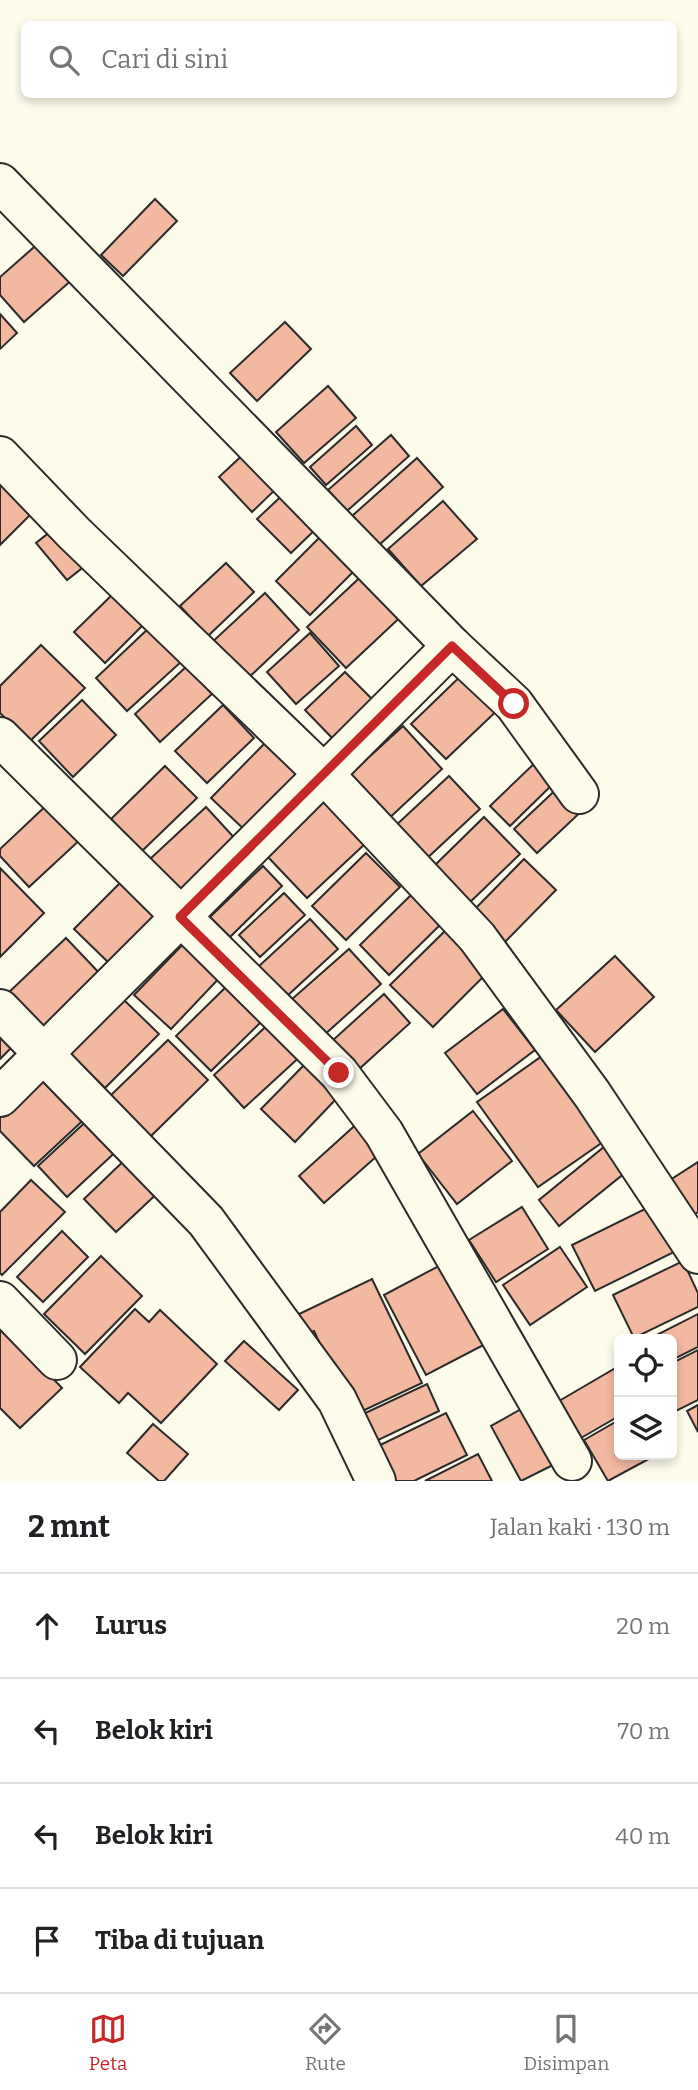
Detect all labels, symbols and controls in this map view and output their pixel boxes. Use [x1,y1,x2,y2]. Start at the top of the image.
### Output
search box [21,21,677,98]
icon: search [45,41,83,79]
text: Cari di sini [101,44,228,75]
route start [498,688,529,719]
route end [323,1057,354,1088]
map controls [614,1334,677,1460]
button: locate [614,1334,677,1397]
button: layers [614,1397,677,1460]
text: 2 mnt [28,1509,110,1545]
text: Jalan kaki · 130 m [490,1513,670,1541]
icon: ahead [28,1607,66,1645]
text: Lurus [95,1610,167,1641]
text: 20 m [616,1612,670,1640]
icon: left [28,1712,66,1750]
text: Belok kiri [95,1715,213,1746]
text: 70 m [618,1717,670,1745]
icon: left [28,1817,66,1855]
text: Belok kiri [95,1820,213,1851]
text: 40 m [615,1822,670,1850]
icon: arrive [28,1922,66,1960]
text: Tiba di tujuan [95,1925,264,1956]
tab: Peta [89,2010,127,2075]
tab: Rute [305,2010,346,2075]
tab: Disimpan [524,2010,609,2075]

